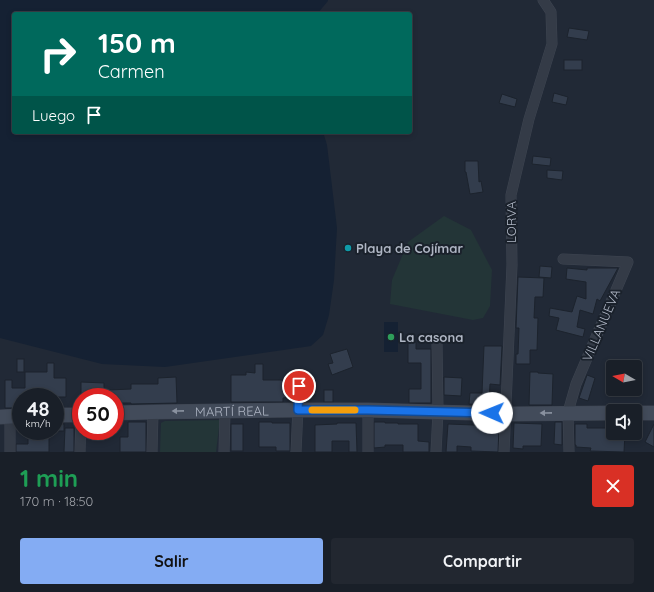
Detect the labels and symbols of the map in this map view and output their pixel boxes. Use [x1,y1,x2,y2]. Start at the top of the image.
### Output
street label: LORVA [503,200,519,243]
place label: Playa de Cojímar [356,240,463,256]
marker: Playa de Cojímar [343,243,353,253]
street label: VILLANUEVA [579,286,624,364]
place label: La casona [399,329,463,345]
marker: La casona [386,332,396,342]
north arrow [606,360,642,396]
pin [282,369,316,403]
speed limit sign: 50 [72,388,124,440]
position arrow [471,392,513,434]
street label: MARTÍ REAL [195,402,269,419]
one-way arrow [172,408,184,415]
one-way arrow [539,410,552,416]

